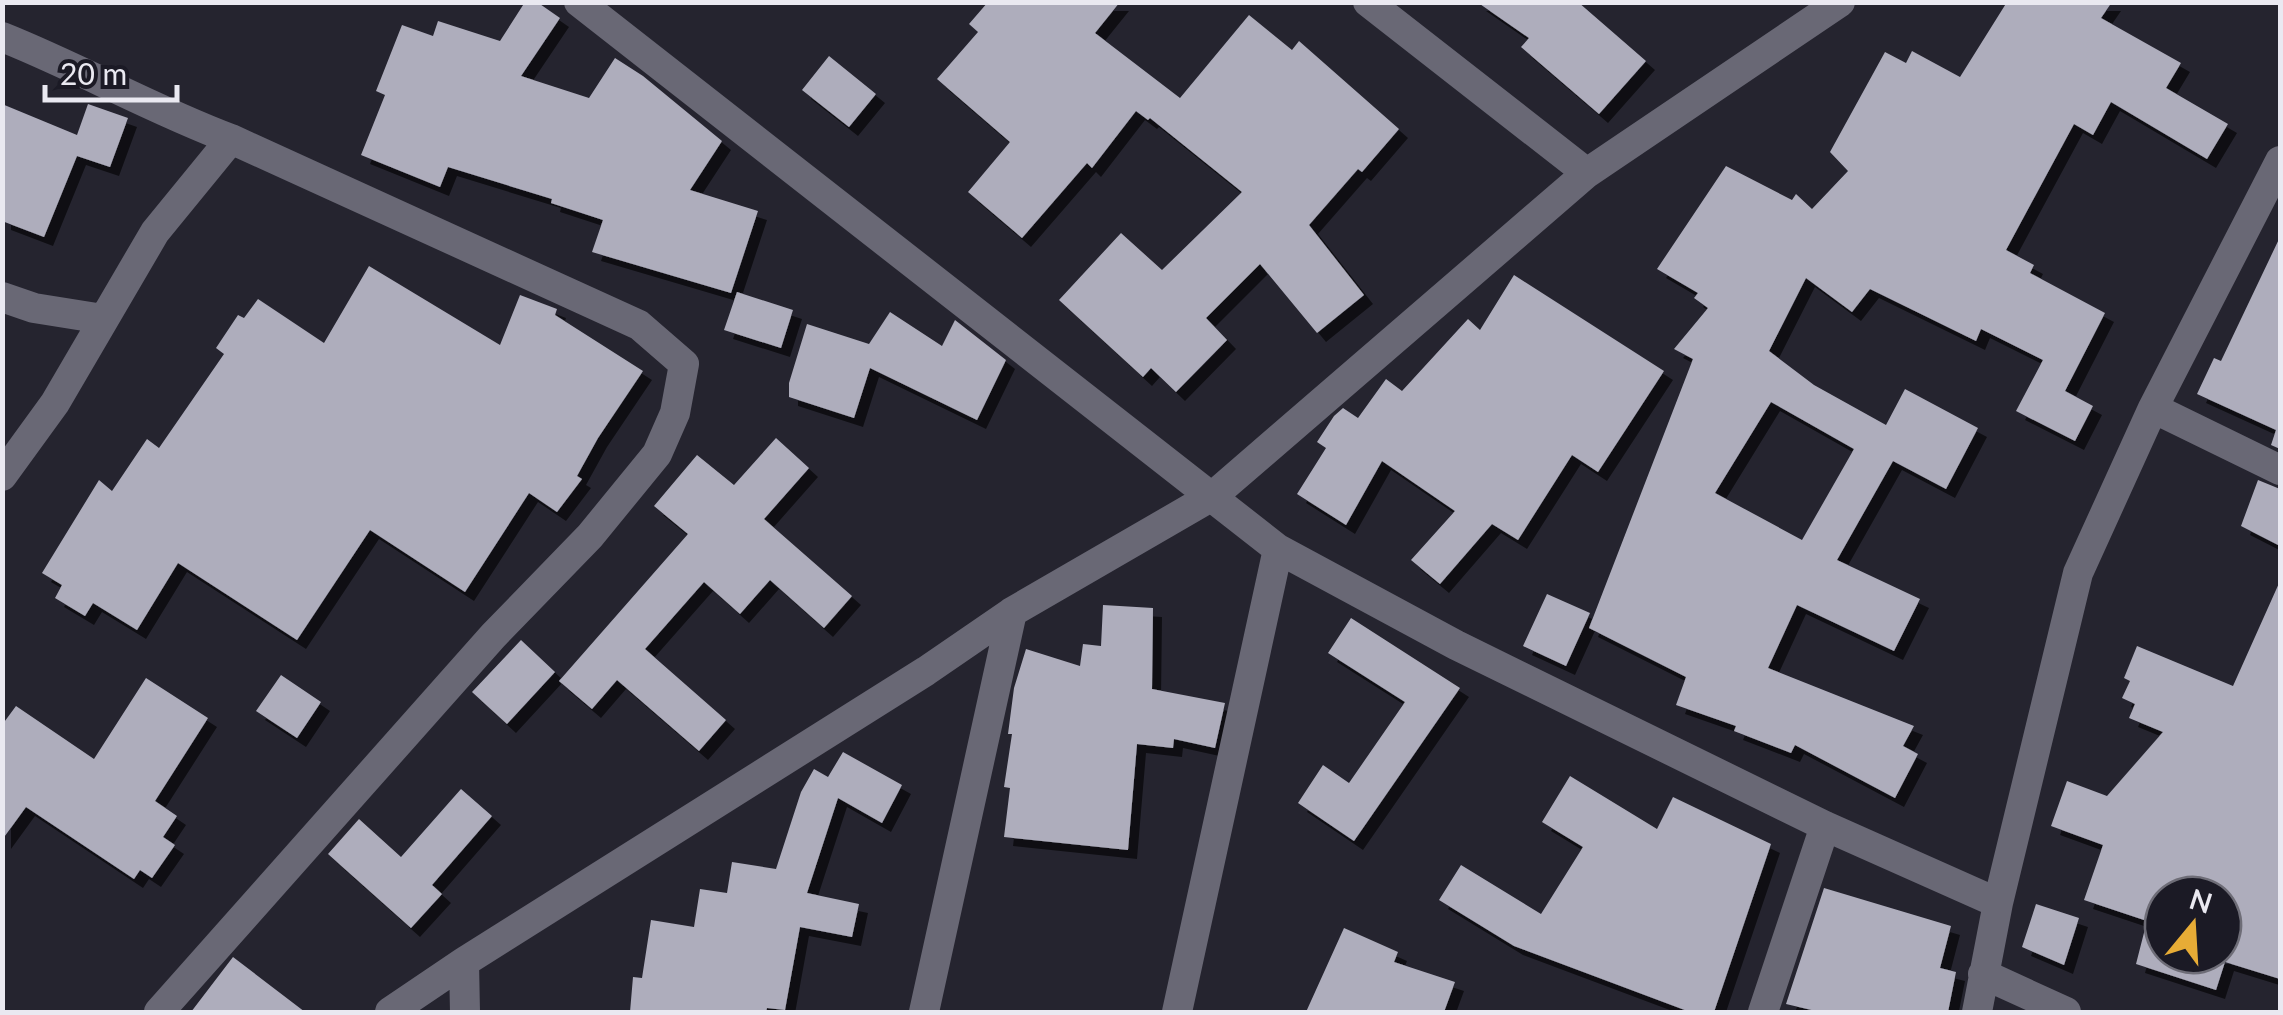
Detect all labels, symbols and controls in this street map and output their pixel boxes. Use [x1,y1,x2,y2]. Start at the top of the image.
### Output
scale bar [45,40,178,102]
text: 20 m [60,55,127,91]
north arrow [2143,875,2243,975]
text: N [2186,881,2217,920]

